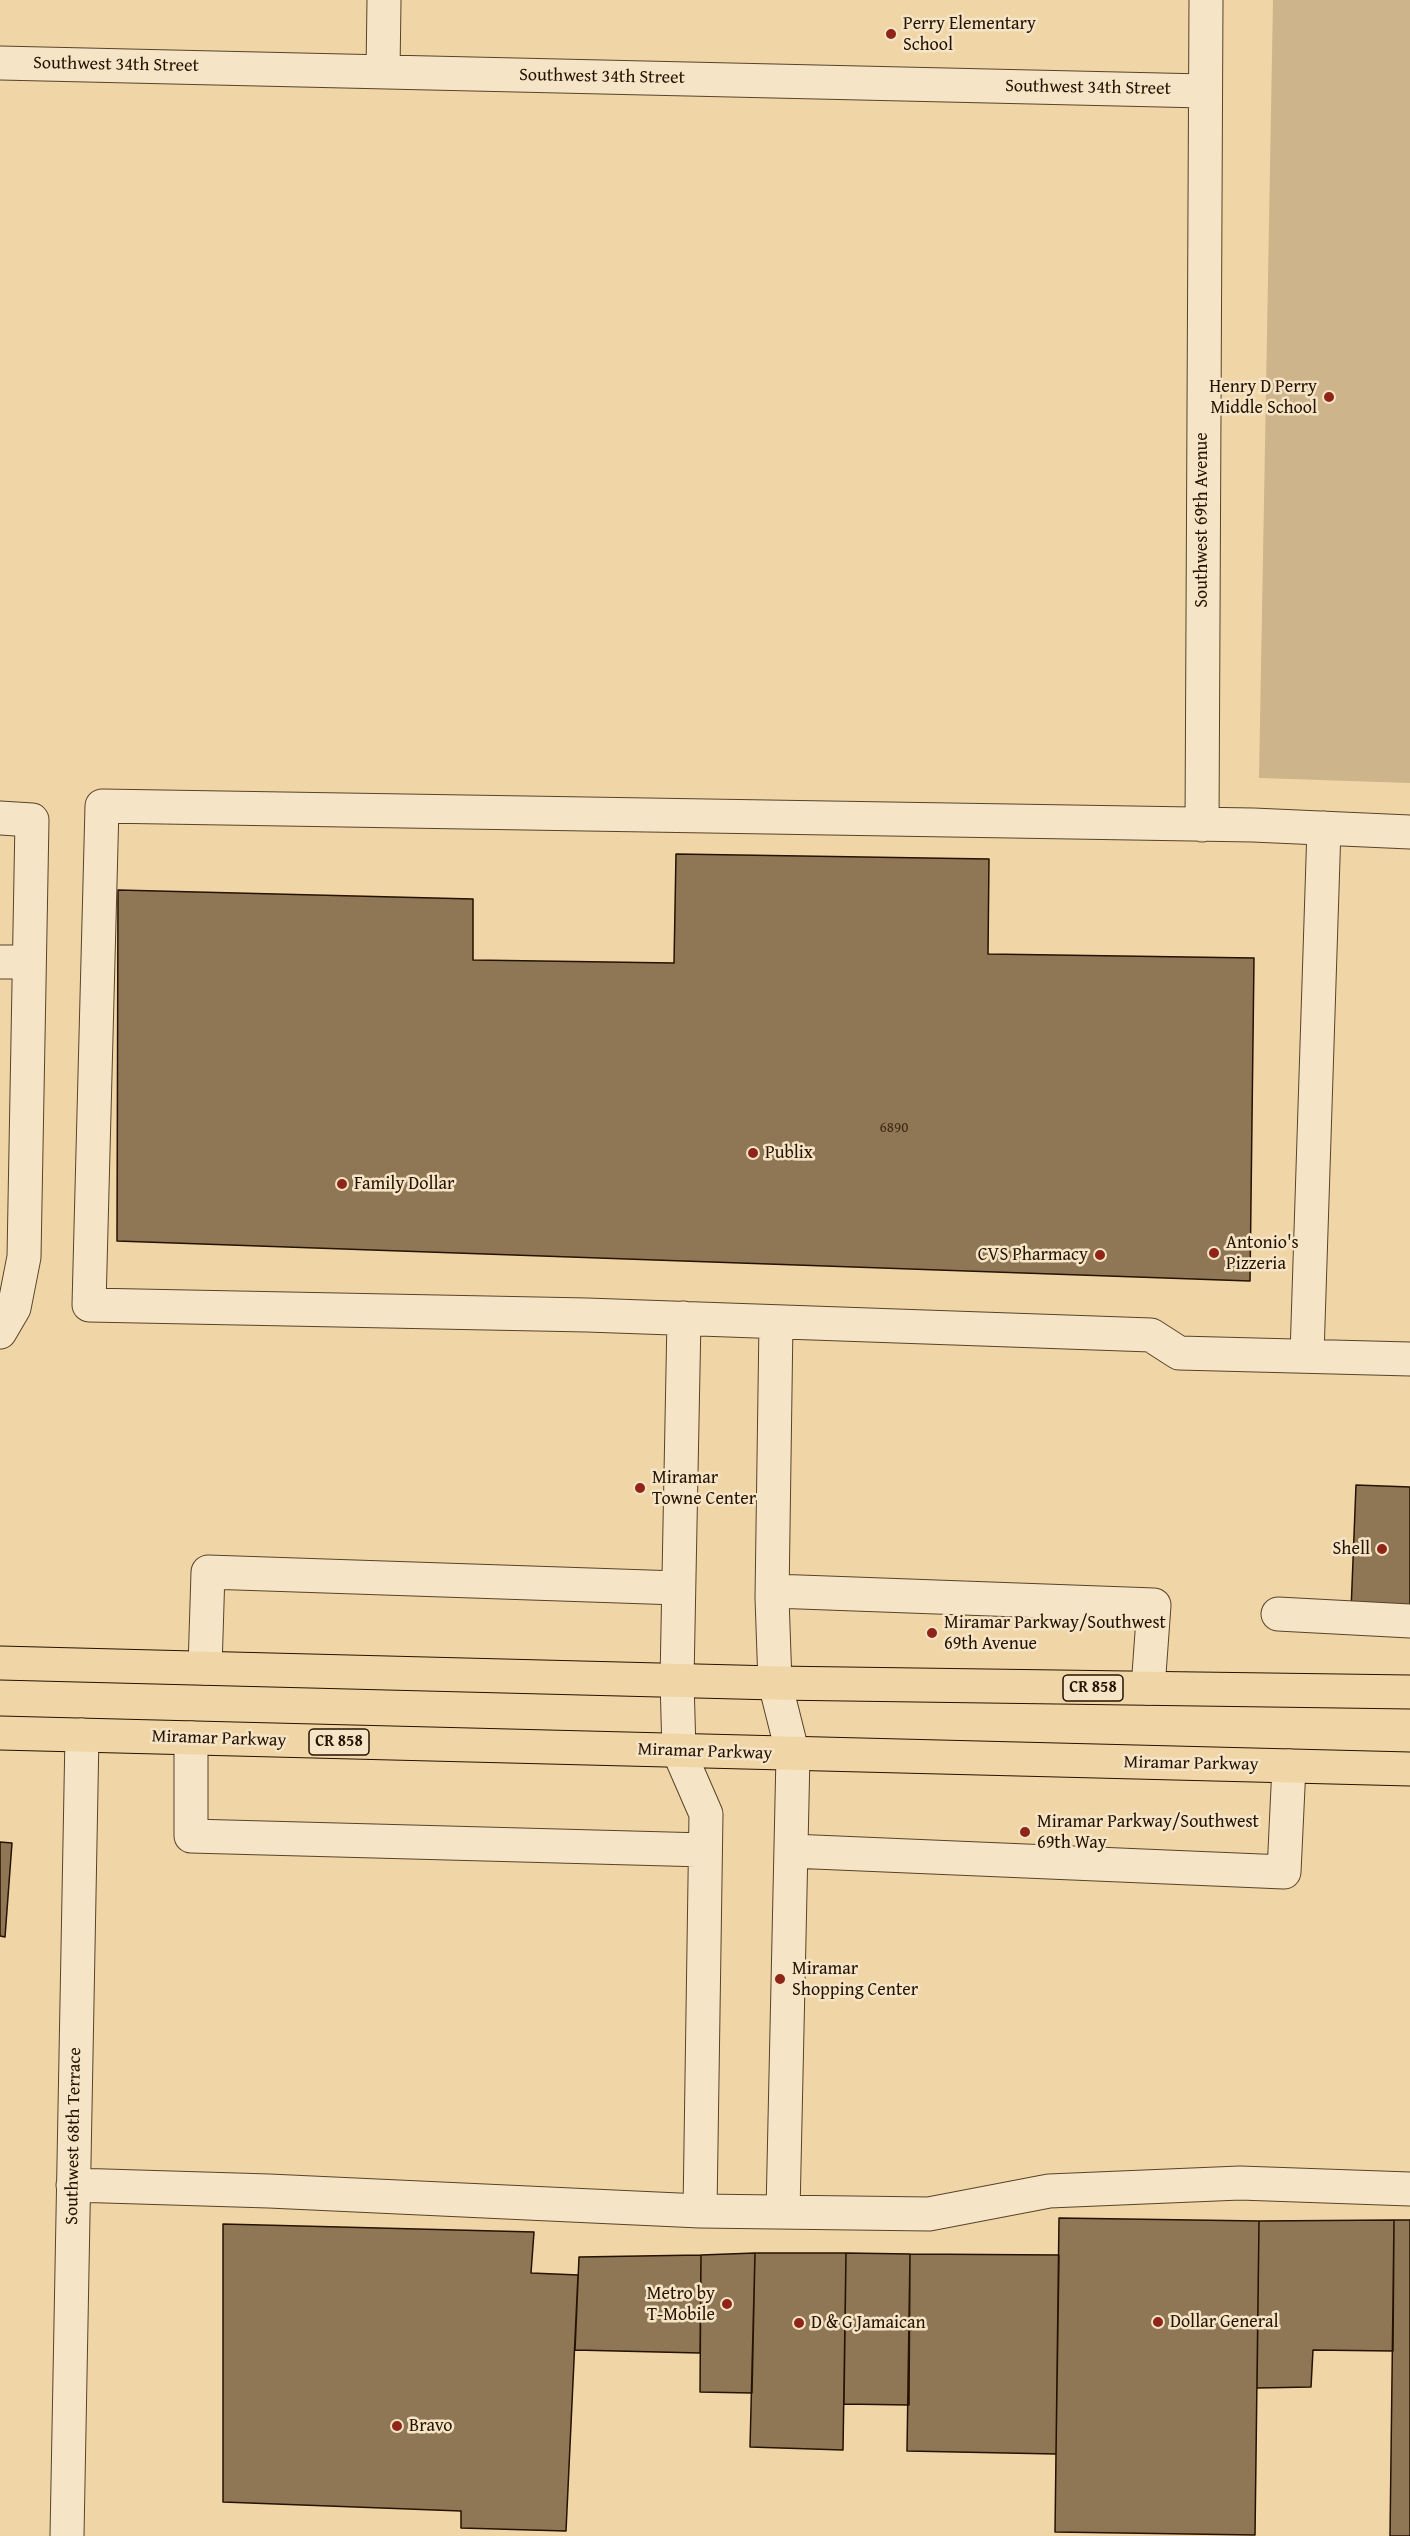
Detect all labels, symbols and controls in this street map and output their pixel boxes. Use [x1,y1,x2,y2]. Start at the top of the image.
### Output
place label: Perry Elementary School [903,13,1036,56]
marker: Perry Elementary School [884,27,898,41]
street label: Southwest 34th Street [33,53,199,77]
street label: Southwest 34th Street [519,65,685,89]
street label: Southwest 34th Street [1005,76,1171,100]
place label: Henry D Perry Middle School [1209,376,1317,418]
marker: Henry D Perry Middle School [1322,390,1336,404]
street label: Southwest 69th Avenue [1191,432,1213,608]
house number: 6890 [880,1119,908,1137]
place label: Publix [765,1142,813,1164]
marker: Publix [746,1146,760,1160]
place label: Family Dollar [354,1173,454,1195]
marker: Family Dollar [335,1177,349,1191]
place label: Antonio's Pizzeria [1226,1232,1299,1274]
place label: CVS Pharmacy [978,1244,1088,1266]
marker: Antonio's Pizzeria [1207,1246,1221,1260]
marker: CVS Pharmacy [1093,1248,1107,1262]
place label: Miramar Towne Center [652,1467,756,1510]
marker: Miramar Towne Center [633,1481,647,1495]
place label: Shell [1333,1538,1370,1560]
marker: Shell [1375,1542,1389,1556]
place label: Miramar Parkway/Southwest 69th Avenue [944,1612,1166,1654]
marker: Miramar Parkway/Southwest 69th Avenue [925,1626,939,1640]
road number: CR 858 [1063,1675,1123,1701]
street label: Miramar Parkway [151,1726,287,1752]
road number: CR 858 [309,1729,369,1755]
street label: Miramar Parkway [637,1739,773,1765]
street label: Miramar Parkway [1123,1752,1259,1776]
place label: Miramar Parkway/Southwest 69th Way [1037,1811,1259,1854]
marker: Miramar Parkway/Southwest 69th Way [1018,1825,1032,1839]
place label: Miramar Shopping Center [792,1958,918,2000]
marker: Miramar Shopping Center [773,1972,787,1986]
street label: Southwest 68th Terrace [62,2047,86,2225]
place label: Metro by T-Mobile [647,2283,715,2326]
marker: Metro by T-Mobile [720,2297,734,2311]
place label: Dollar General [1170,2311,1279,2333]
place label: D & G Jamaican [811,2312,926,2334]
marker: Dollar General [1151,2315,1165,2329]
marker: D & G Jamaican [792,2316,806,2330]
place label: Bravo [409,2415,452,2437]
marker: Bravo [390,2419,404,2433]

